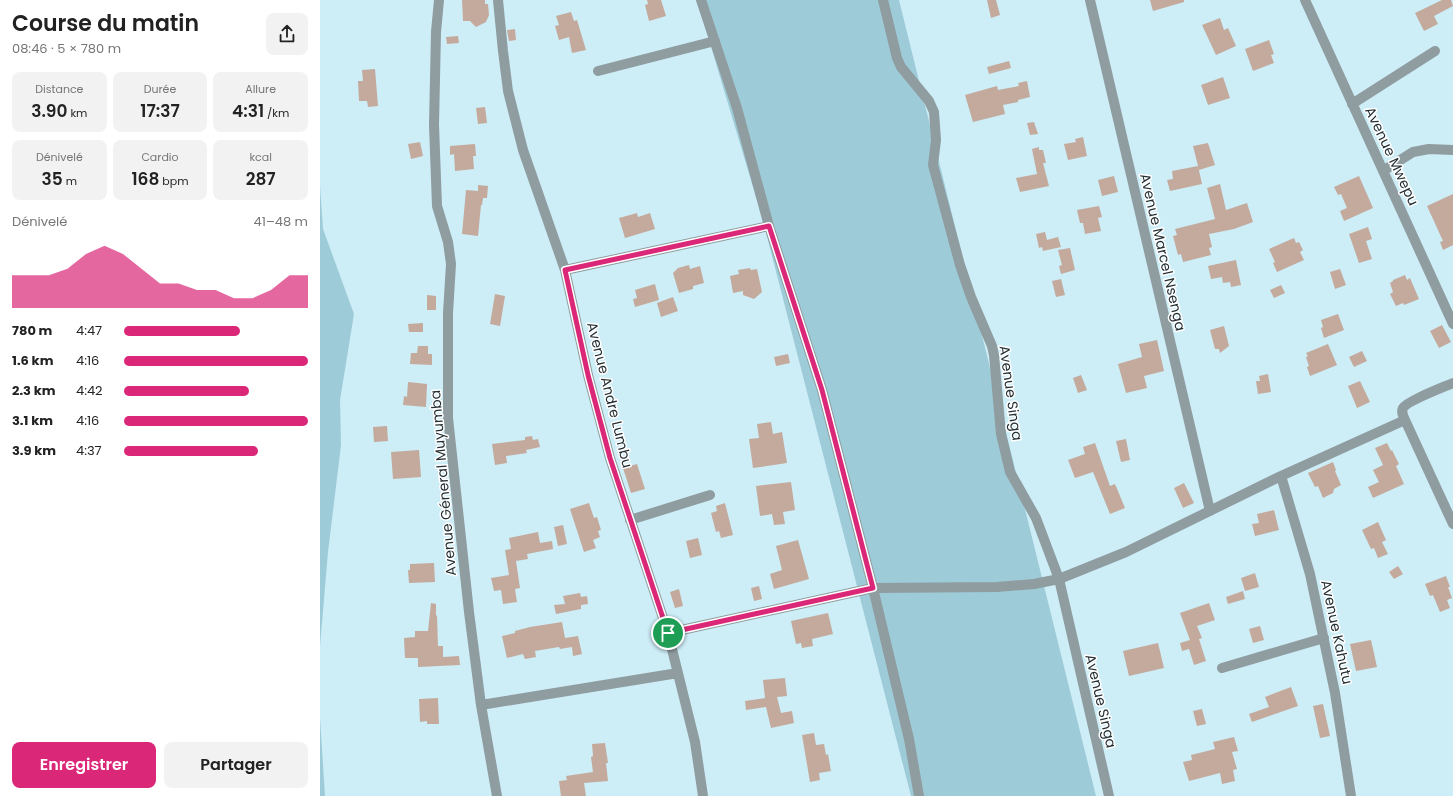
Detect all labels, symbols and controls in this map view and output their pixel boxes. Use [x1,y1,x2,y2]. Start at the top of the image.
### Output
text: Course du matin [12,8,199,39]
button: share [266,13,308,55]
text: 08:46 · 5 × 780 m [12,39,121,58]
text: Distance [35,81,83,97]
text: Durée [144,81,176,97]
text: Allure [245,81,276,97]
text: 3.90 [31,99,67,123]
text: 17:37 [140,99,180,123]
text: 4:31 [232,99,264,123]
street label: Avenue Mwepu [1360,103,1424,209]
text: km [67,105,87,121]
text: /km [264,105,289,121]
text: Dénivelé [36,149,83,165]
text: Cardio [141,149,179,165]
text: kcal [249,149,272,165]
text: 35 [42,167,63,191]
text: 168 [131,167,159,191]
text: 287 [246,167,276,191]
street label: Avenue Marcel Nsenga [1135,171,1191,333]
text: m [63,173,77,189]
text: bpm [159,173,189,189]
text: Dénivelé [12,212,67,231]
text: 41–48 m [254,212,308,231]
street label: Avenue Andre Lumbu [582,320,638,470]
text: 780 m [12,321,52,340]
text: 4:47 [76,321,102,340]
street label: Avenue Singa [994,344,1028,442]
text: 1.6 km [12,351,53,370]
text: 4:16 [76,351,99,370]
text: 2.3 km [12,381,56,400]
text: 4:42 [76,381,103,400]
street label: Avenue Géneral Muyumba [425,389,461,577]
text: 3.1 km [12,411,53,430]
text: 4:16 [76,411,99,430]
text: 3.9 km [12,441,56,460]
text: 4:37 [76,441,102,460]
street label: Avenue Kahutu [1316,578,1358,686]
pin [651,616,685,650]
icon: arrive [657,622,679,644]
street label: Avenue Singa [1080,652,1122,750]
button: Enregistrer [12,742,156,788]
button: Partager [164,742,308,788]

